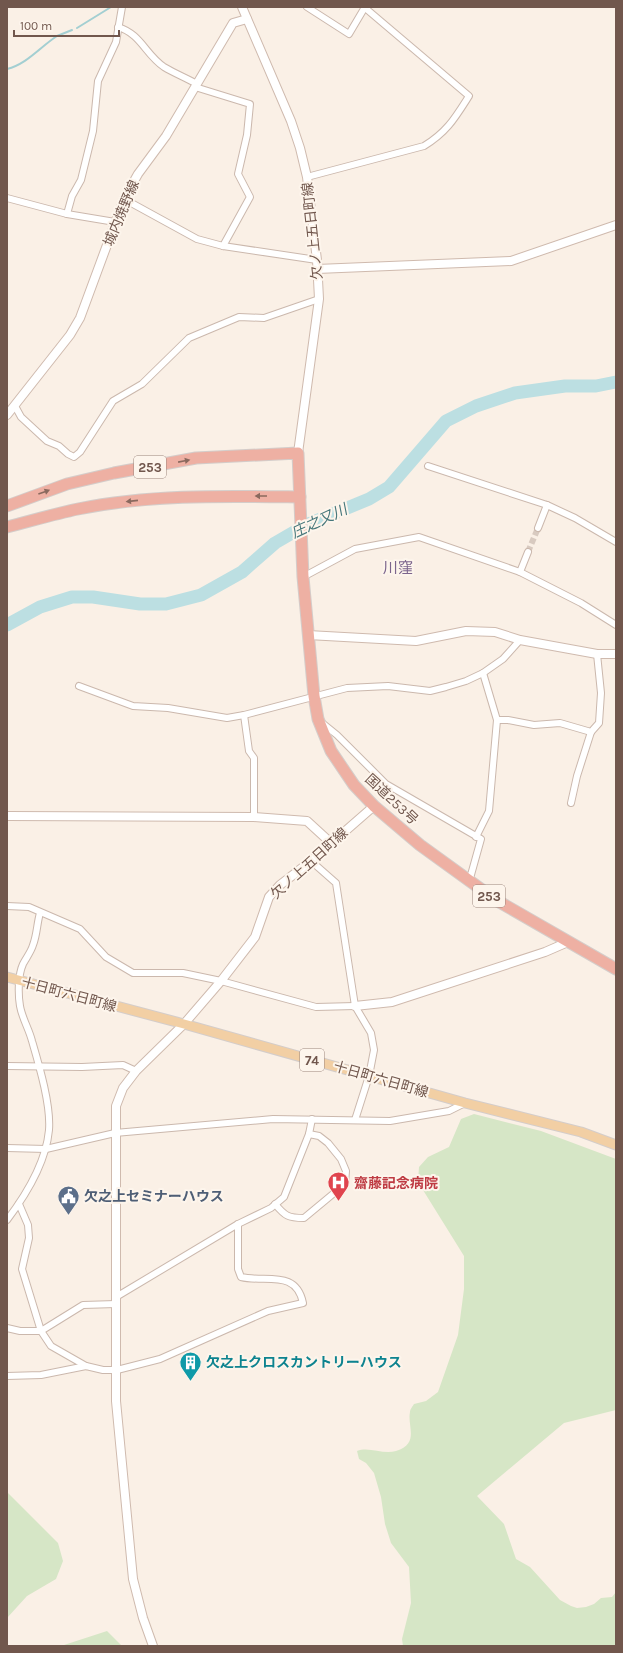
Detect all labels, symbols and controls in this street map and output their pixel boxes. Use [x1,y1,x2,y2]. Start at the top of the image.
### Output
scale bar [14,12,119,38]
text: 100 m [20,19,52,33]
street label: 城内焼野線 [100,178,143,249]
street label: 欠ノ上五日町線 [299,181,326,281]
road number: 253 [134,456,166,478]
one-way arrow [178,457,190,463]
one-way arrow [38,489,50,495]
one-way arrow [254,493,267,499]
one-way arrow [126,498,138,505]
water label: 庄之又川 [288,499,352,542]
district label: 川窪 [383,559,413,577]
street label: 国道253号 [362,771,422,828]
street label: 欠ノ上五日町線 [267,824,351,902]
road number: 253 [473,885,505,907]
street label: 十日町六日町線 [19,974,118,1015]
road number: 74 [300,1049,324,1071]
street label: 十日町六日町線 [331,1058,430,1101]
hospital icon: 齋藤記念病院 [325,1170,351,1203]
place label: 齋藤記念病院 [354,1175,438,1192]
public building icon: 欠之上セミナーハウス [56,1183,82,1216]
place label: 欠之上セミナーハウス [84,1188,224,1205]
building icon: 欠之上クロスカントリーハウス [178,1349,204,1382]
place label: 欠之上クロスカントリーハウス [206,1354,402,1371]

